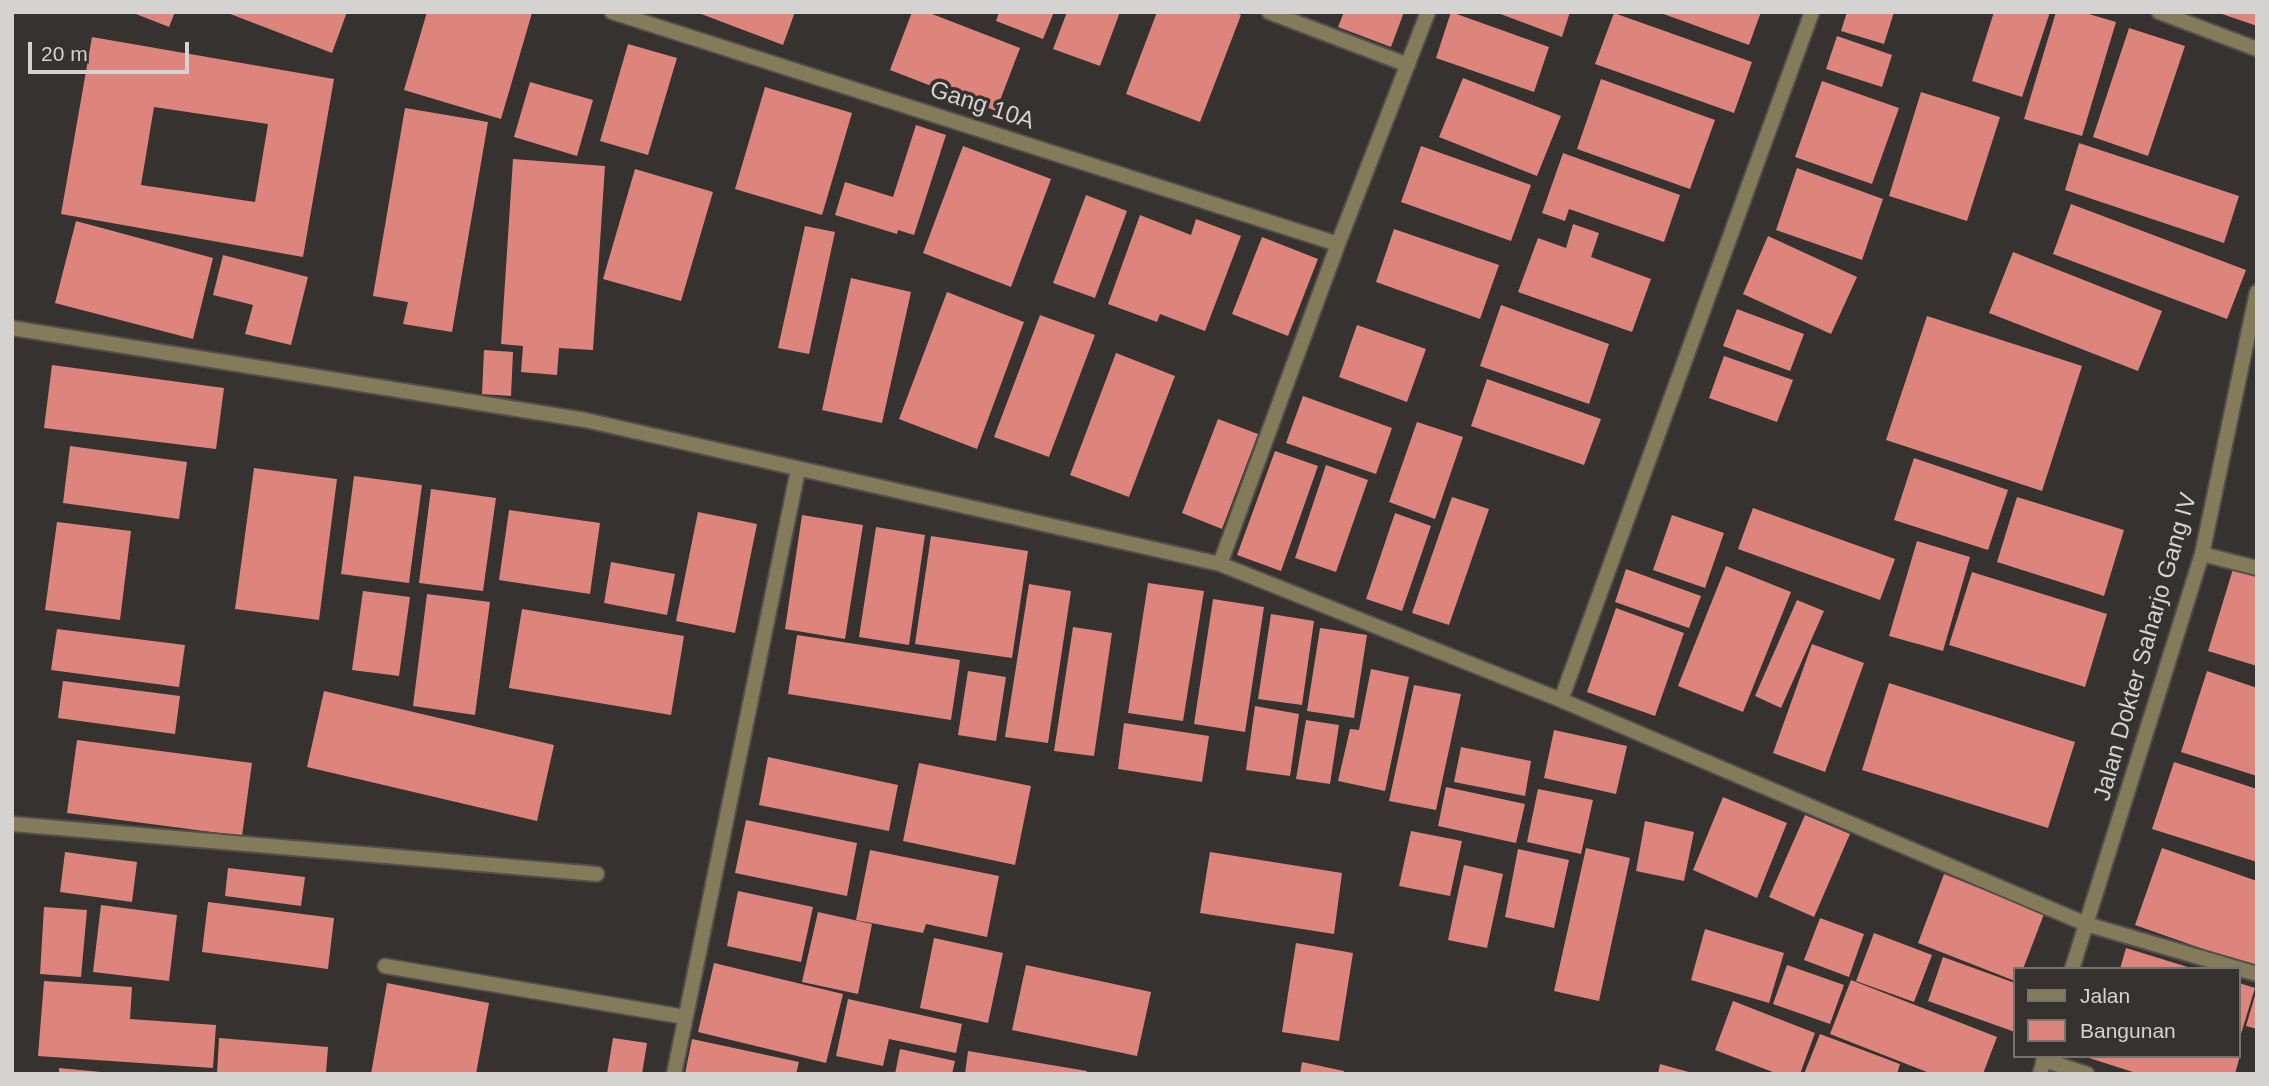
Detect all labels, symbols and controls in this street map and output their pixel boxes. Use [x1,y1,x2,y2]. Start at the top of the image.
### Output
scale bar [32,28,192,72]
text: 20 m [41,42,88,65]
street label: Gang 10A [926,76,1038,136]
street label: Jalan Dokter Saharjo Gang IV [2088,490,2204,804]
legend [2014,967,2241,1058]
text: Jalan [2080,984,2130,1007]
text: Bangunan [2080,1019,2176,1042]

